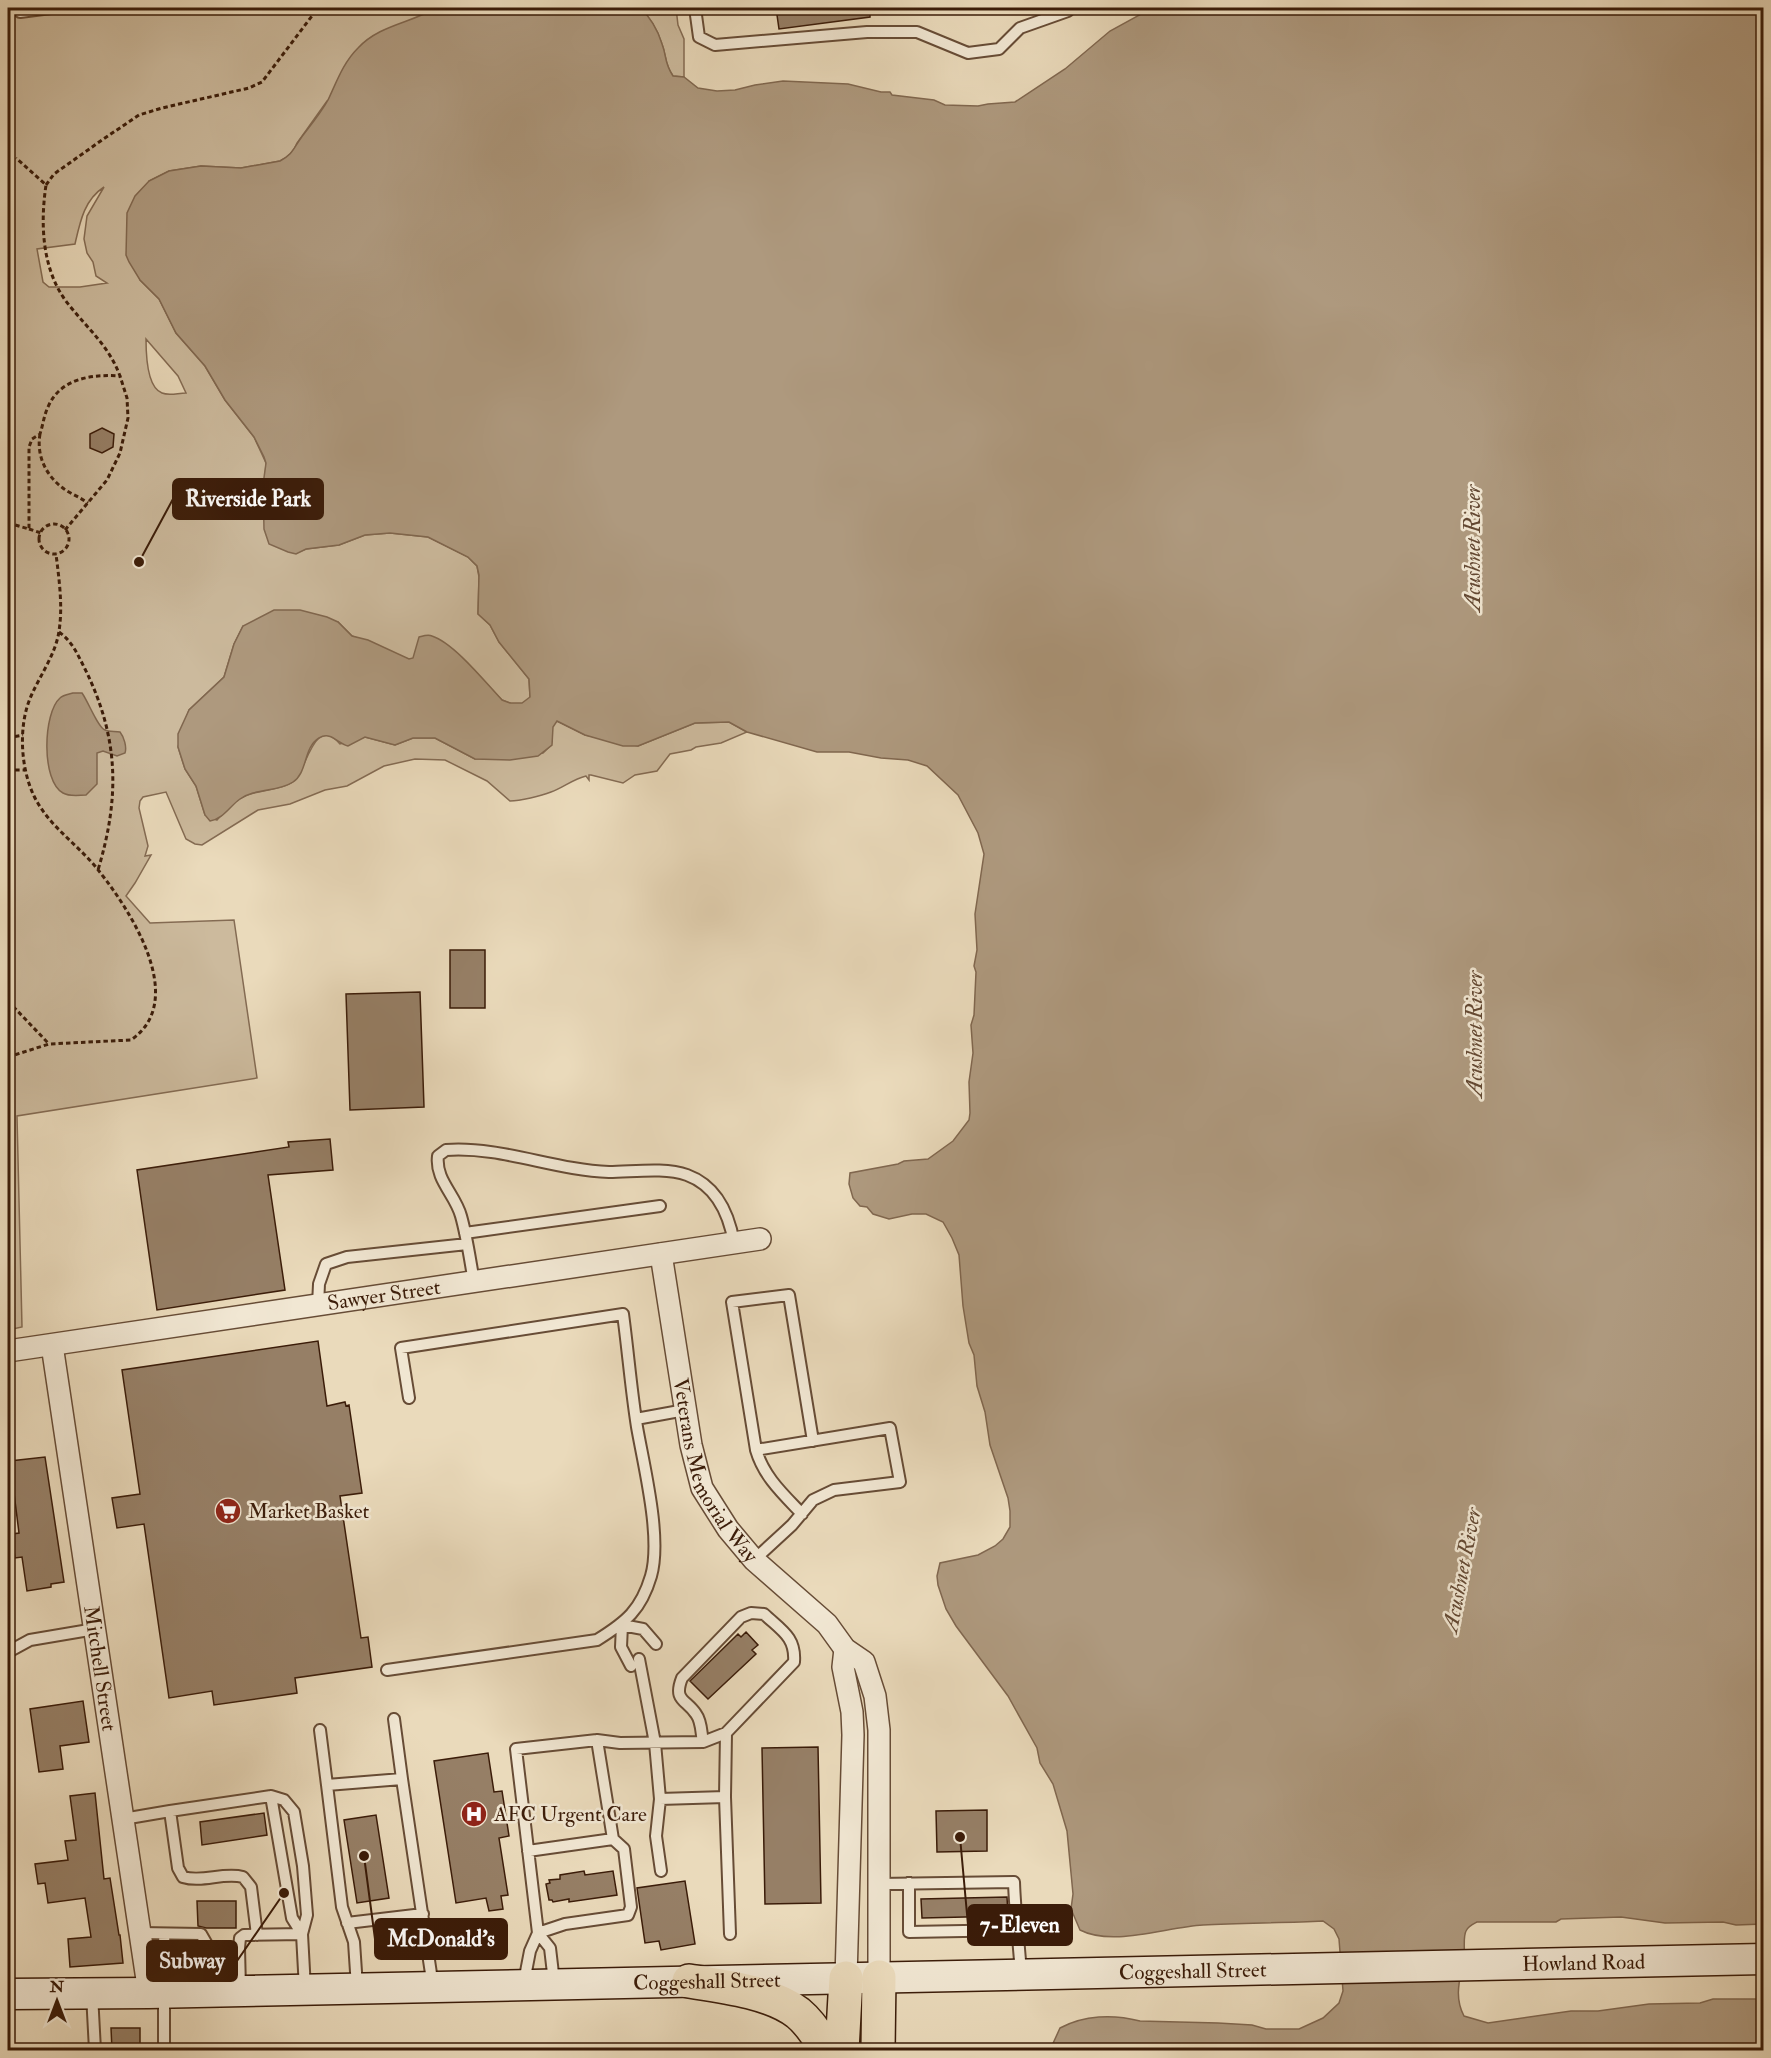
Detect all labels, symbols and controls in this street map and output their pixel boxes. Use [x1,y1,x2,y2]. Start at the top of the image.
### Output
callout: Riverside Park [173,479,323,519]
water label: Acushnet River [1459,483,1487,613]
text: Riverside Park [185,485,312,513]
water label: Acushnet River [1461,969,1489,1099]
street label: Sawyer Street [326,1274,442,1317]
street label: Veterans Memorial Way [667,1376,764,1569]
supermarket icon: Market Basket [213,1496,243,1526]
place label: Market Basket [248,1498,369,1525]
water label: Acushnet River [1436,1504,1488,1637]
street label: Mitchell Street [77,1604,123,1733]
hospital icon: AFC Urgent Care [459,1799,489,1829]
place label: AFC Urgent Care [493,1801,647,1828]
callout: 7-Eleven [968,1905,1072,1945]
text: 7-Eleven [980,1911,1061,1939]
callout: McDonald's [375,1919,507,1959]
text: McDonald's [386,1925,495,1953]
callout: Subway [147,1941,237,1981]
text: Subway [159,1947,226,1976]
street label: Howland Road [1522,1948,1646,1978]
street label: Coggeshall Street [1119,1956,1267,1987]
street label: Coggeshall Street [633,1967,781,1997]
north arrow [27,1971,87,2031]
text: N [49,1977,65,1997]

